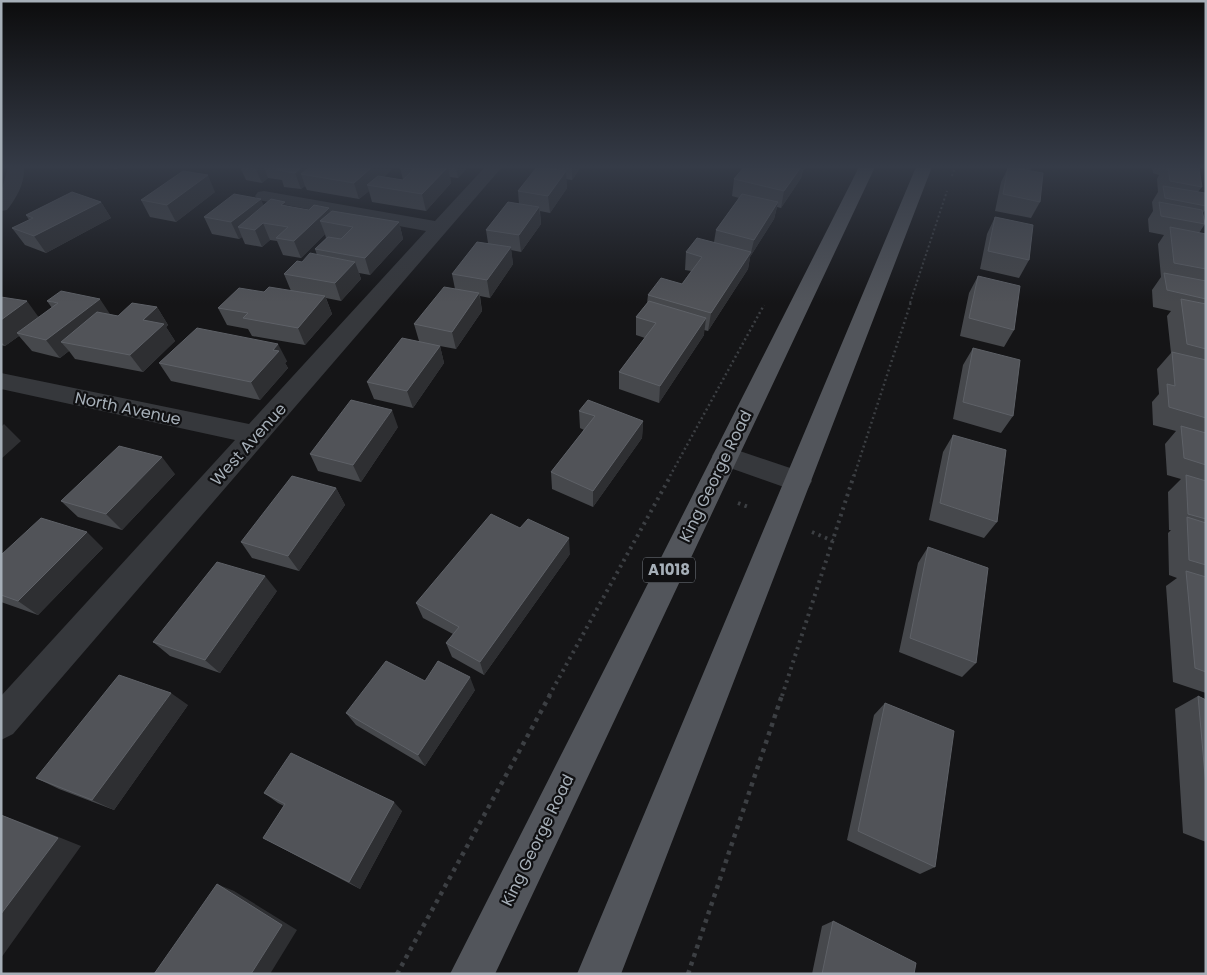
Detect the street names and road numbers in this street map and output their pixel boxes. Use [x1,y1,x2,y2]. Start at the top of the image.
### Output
street label: North Avenue [73,386,183,431]
street label: West Avenue [205,398,292,491]
street label: King George Road [674,406,757,546]
road number: A1018 [643,558,695,582]
street label: King George Road [496,770,579,910]

